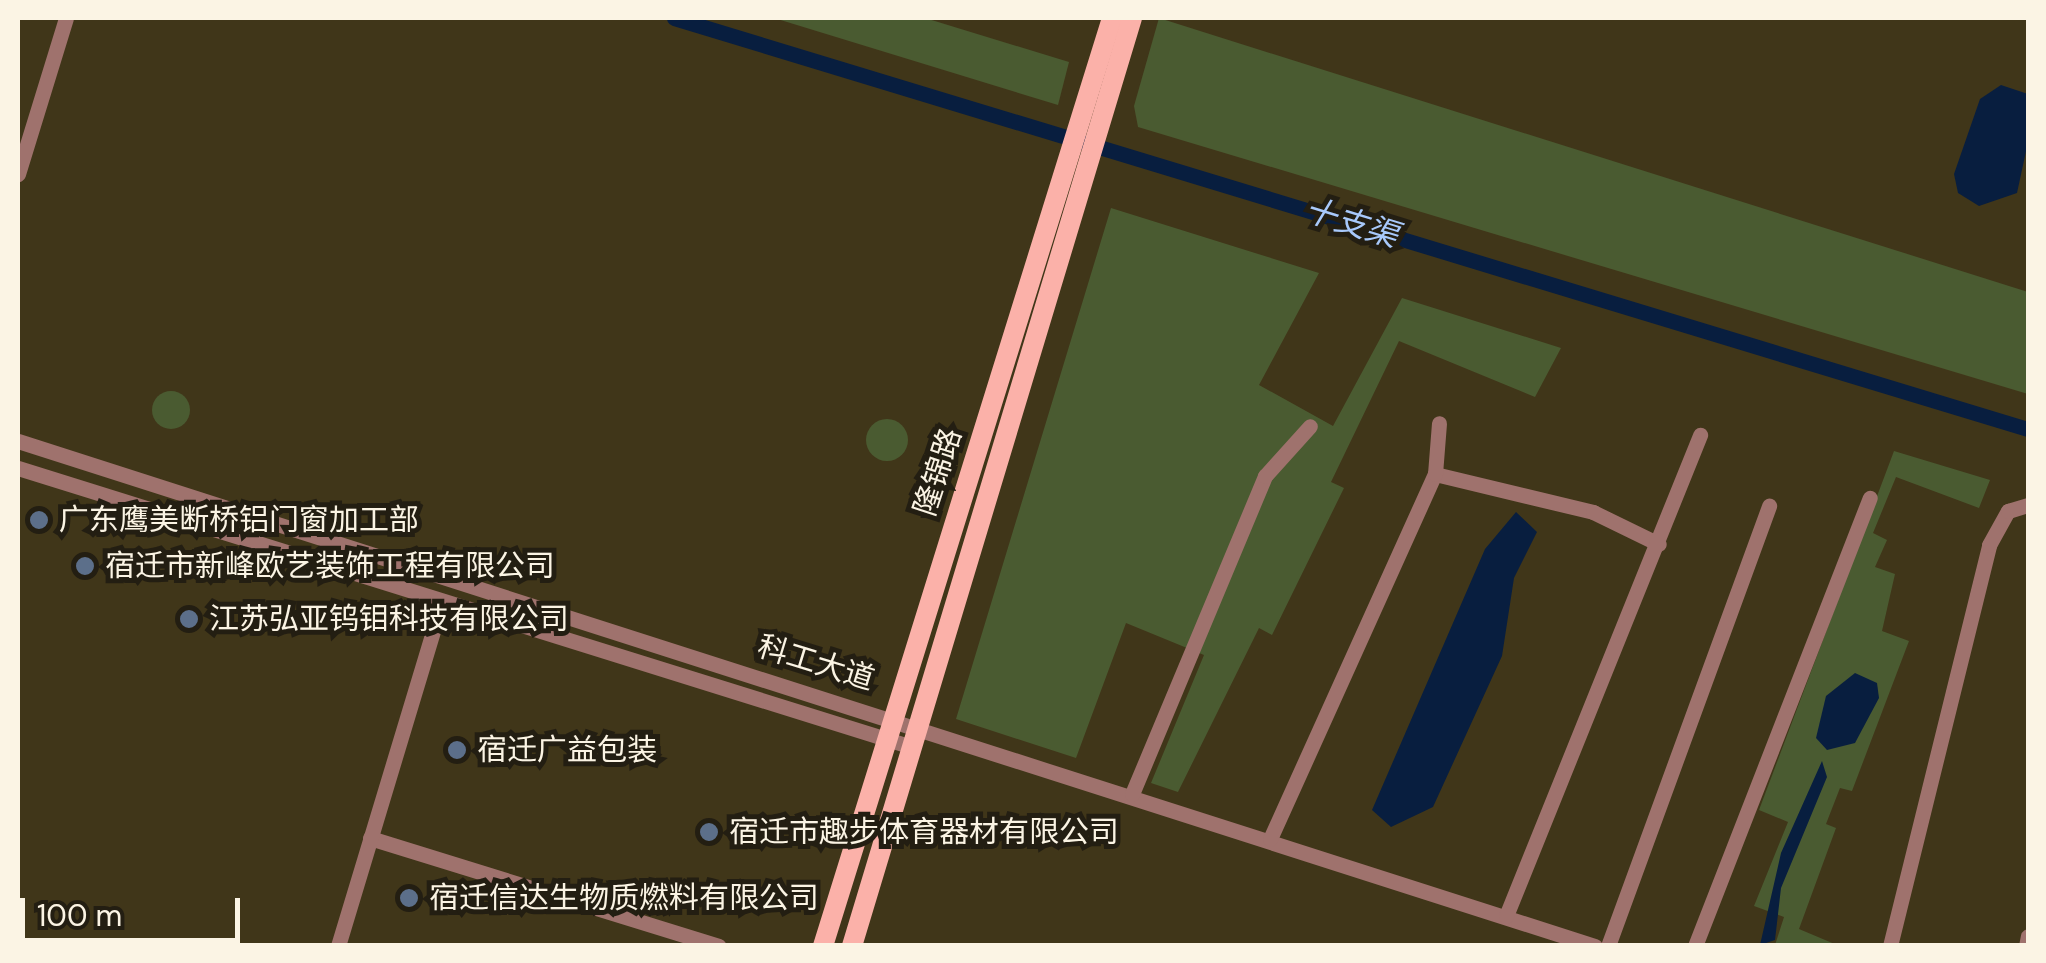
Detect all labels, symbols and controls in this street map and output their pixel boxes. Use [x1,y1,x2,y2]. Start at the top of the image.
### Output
water label: 十支渠 [1299,191,1403,255]
street label: 隆锦路 [907,424,969,520]
place label: 广东鹰美断桥铝门窗加工部 [59,502,419,538]
marker: 广东鹰美断桥铝门窗加工部 [28,509,50,531]
place label: 宿迁市新峰欧艺装饰工程有限公司 [105,548,555,584]
marker: 宿迁市新峰欧艺装饰工程有限公司 [74,555,96,577]
place label: 江苏弘亚钨钼科技有限公司 [209,601,569,637]
marker: 江苏弘亚钨钼科技有限公司 [178,608,200,630]
street label: 科工大道 [753,628,879,698]
place label: 宿迁广益包装 [477,732,657,768]
marker: 宿迁广益包装 [446,739,468,761]
place label: 宿迁市趣步体育器材有限公司 [729,814,1119,850]
marker: 宿迁市趣步体育器材有限公司 [698,821,720,843]
scale bar [25,878,245,940]
place label: 宿迁信达生物质燃料有限公司 [429,880,819,916]
marker: 宿迁信达生物质燃料有限公司 [398,887,420,909]
text: 100 m [37,896,122,935]

